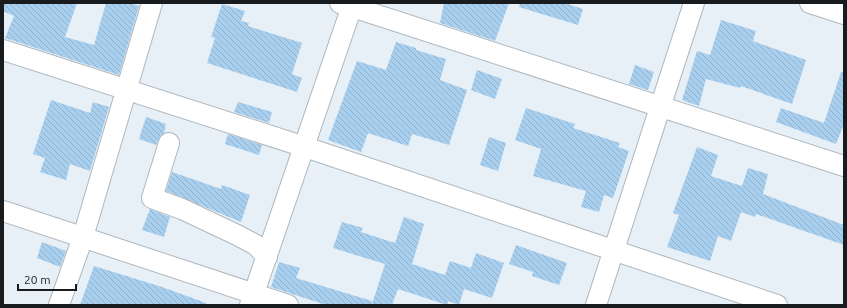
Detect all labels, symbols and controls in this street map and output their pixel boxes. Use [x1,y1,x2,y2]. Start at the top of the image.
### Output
scale bar [18,266,76,292]
text: 20 m [24,273,51,286]

